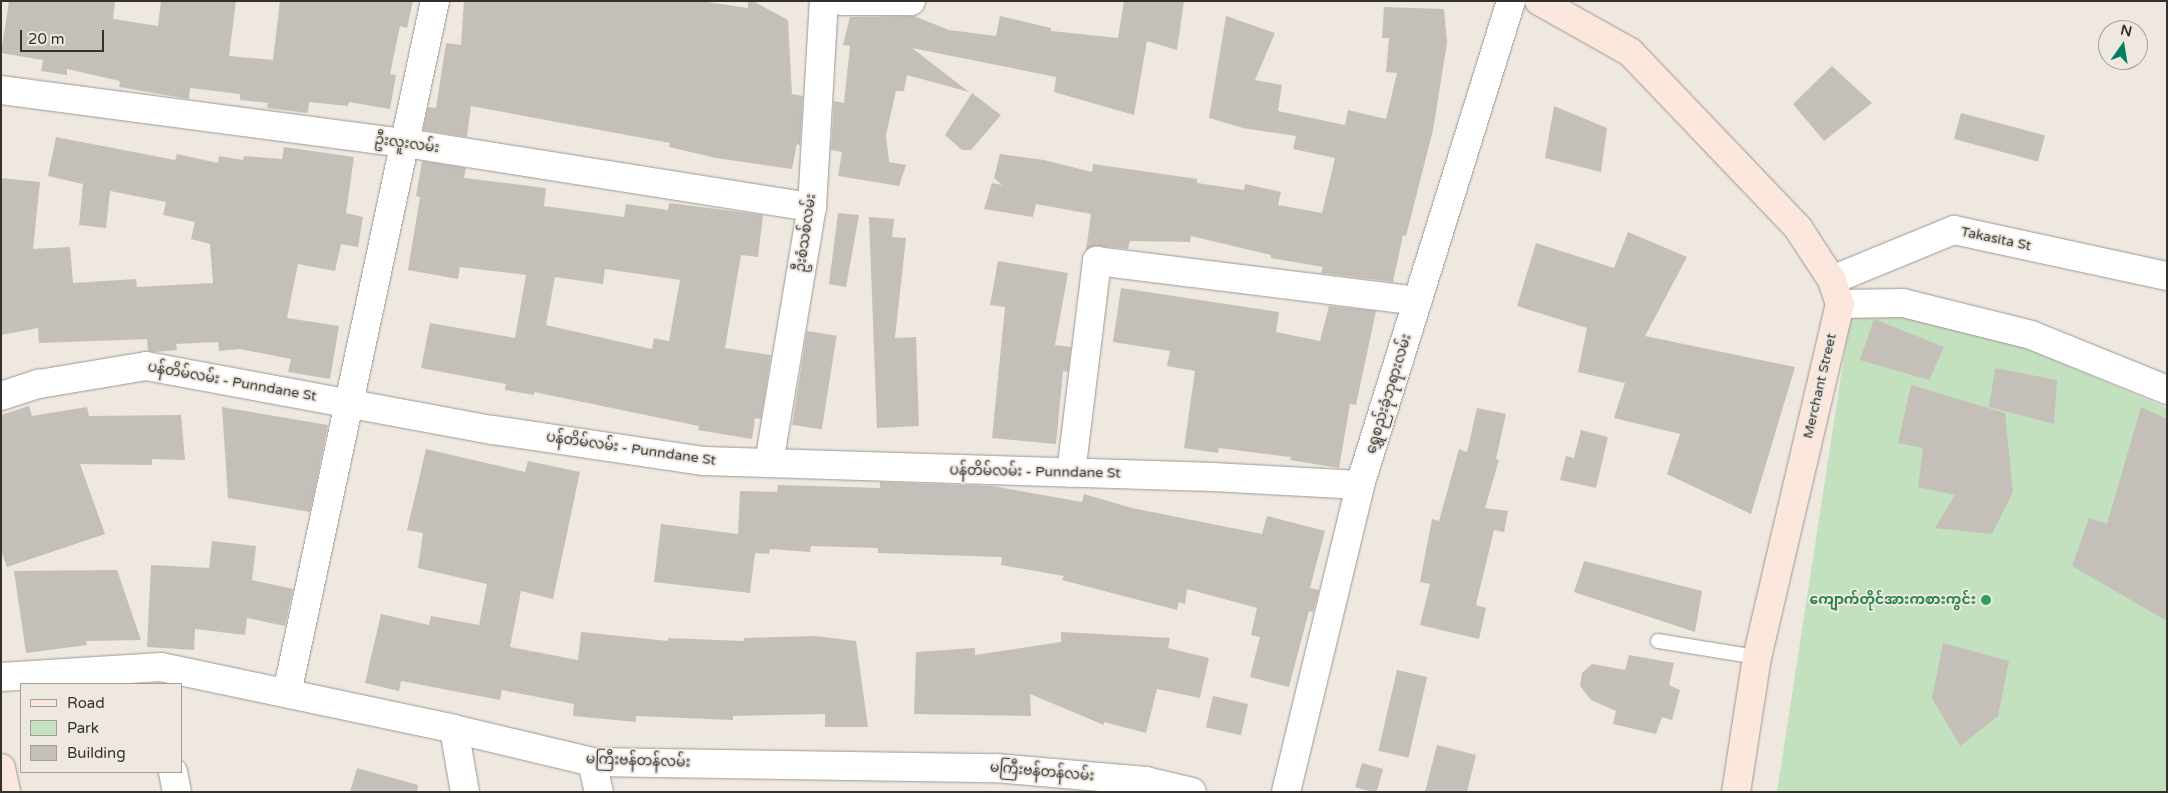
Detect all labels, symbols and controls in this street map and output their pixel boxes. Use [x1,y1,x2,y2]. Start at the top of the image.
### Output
scale bar [22,20,106,52]
north arrow [2098,20,2148,70]
text: N [2119,21,2134,40]
text: 20 m [28,30,65,48]
street label: ဦးလူးလမ်း [374,131,440,157]
street label: ဦးစံသစ်လမ်း [792,193,820,273]
street label: Takasita St [1959,223,2033,255]
street label: ရွှေစည်းခုံဘုရားလမ်း [1363,332,1415,456]
street label: Merchant Street [1800,332,1840,440]
street label: ပန်တိမ်လမ်း - Punndane St [146,359,318,405]
street label: ပန်တိမ်လမ်း - Punndane St [545,429,717,469]
street label: ပန်တိမ်လမ်း - Punndane St [949,462,1121,482]
place label: ကျောက်တိုင်အားကစားကွင်း [1809,592,1976,608]
marker: ကျောက်တိုင်အားကစားကွင်း [1980,594,1992,606]
legend [20,683,182,773]
text: Road [67,694,105,712]
text: Park [67,719,99,737]
text: Building [67,744,126,762]
street label: မကြီးဗန်တန်လမ်း [585,751,691,771]
street label: မကြီးဗန်တန်လမ်း [989,759,1095,785]

